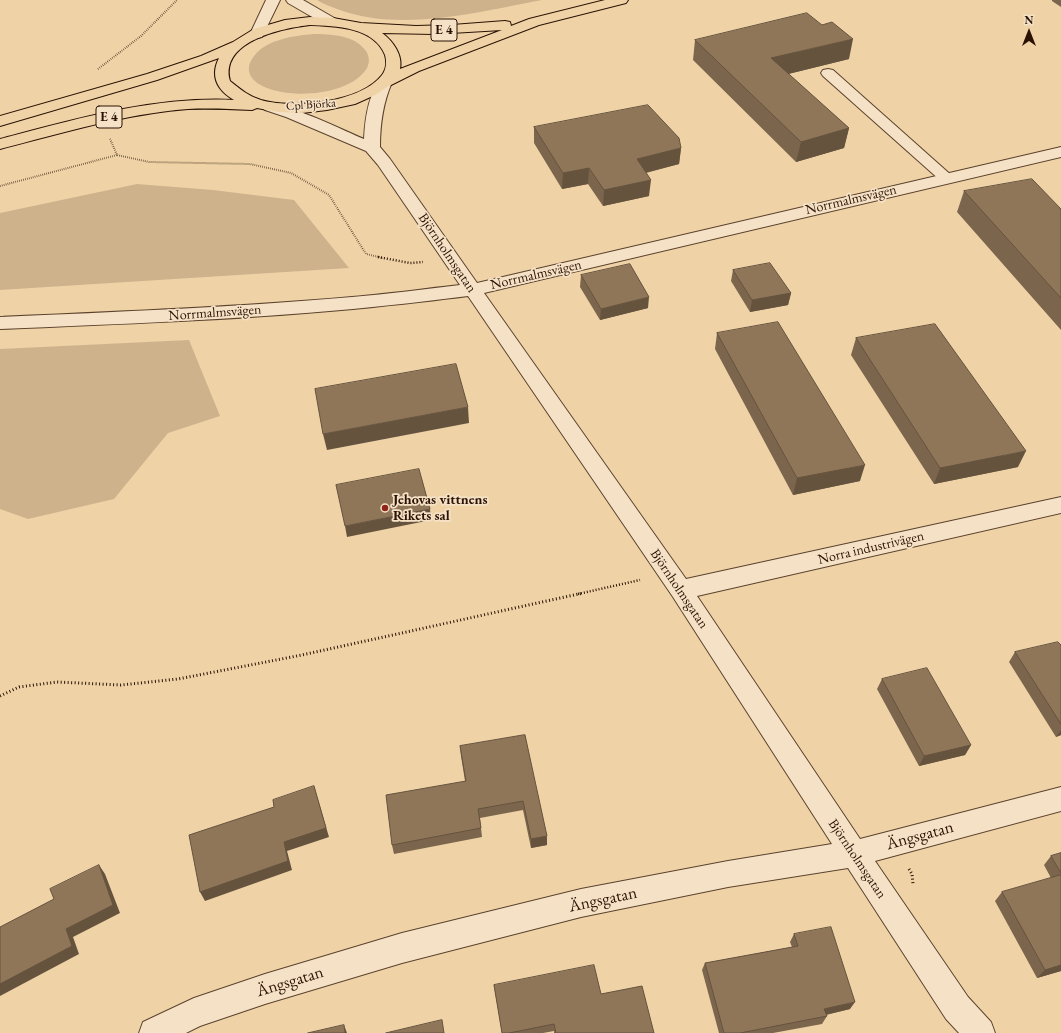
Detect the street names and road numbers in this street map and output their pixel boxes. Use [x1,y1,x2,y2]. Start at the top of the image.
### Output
road number: E 4 [431,19,457,41]
street label: Cpl Björka [286,96,336,114]
road number: E 4 [96,106,122,128]
street label: Norrmalmsvägen [804,181,898,219]
street label: Björnholmsgatan [414,210,480,296]
street label: Norrmalmsvägen [489,256,583,294]
street label: Norrmalmsvägen [168,301,262,325]
street label: Norra industrivägen [816,528,926,568]
street label: Björnholmsgatan [646,546,712,632]
street label: Björnholmsgatan [824,816,890,902]
street label: Ängsgatan [884,817,956,855]
street label: Ängsgatan [567,883,639,917]
street label: Ängsgatan [254,962,326,1002]

